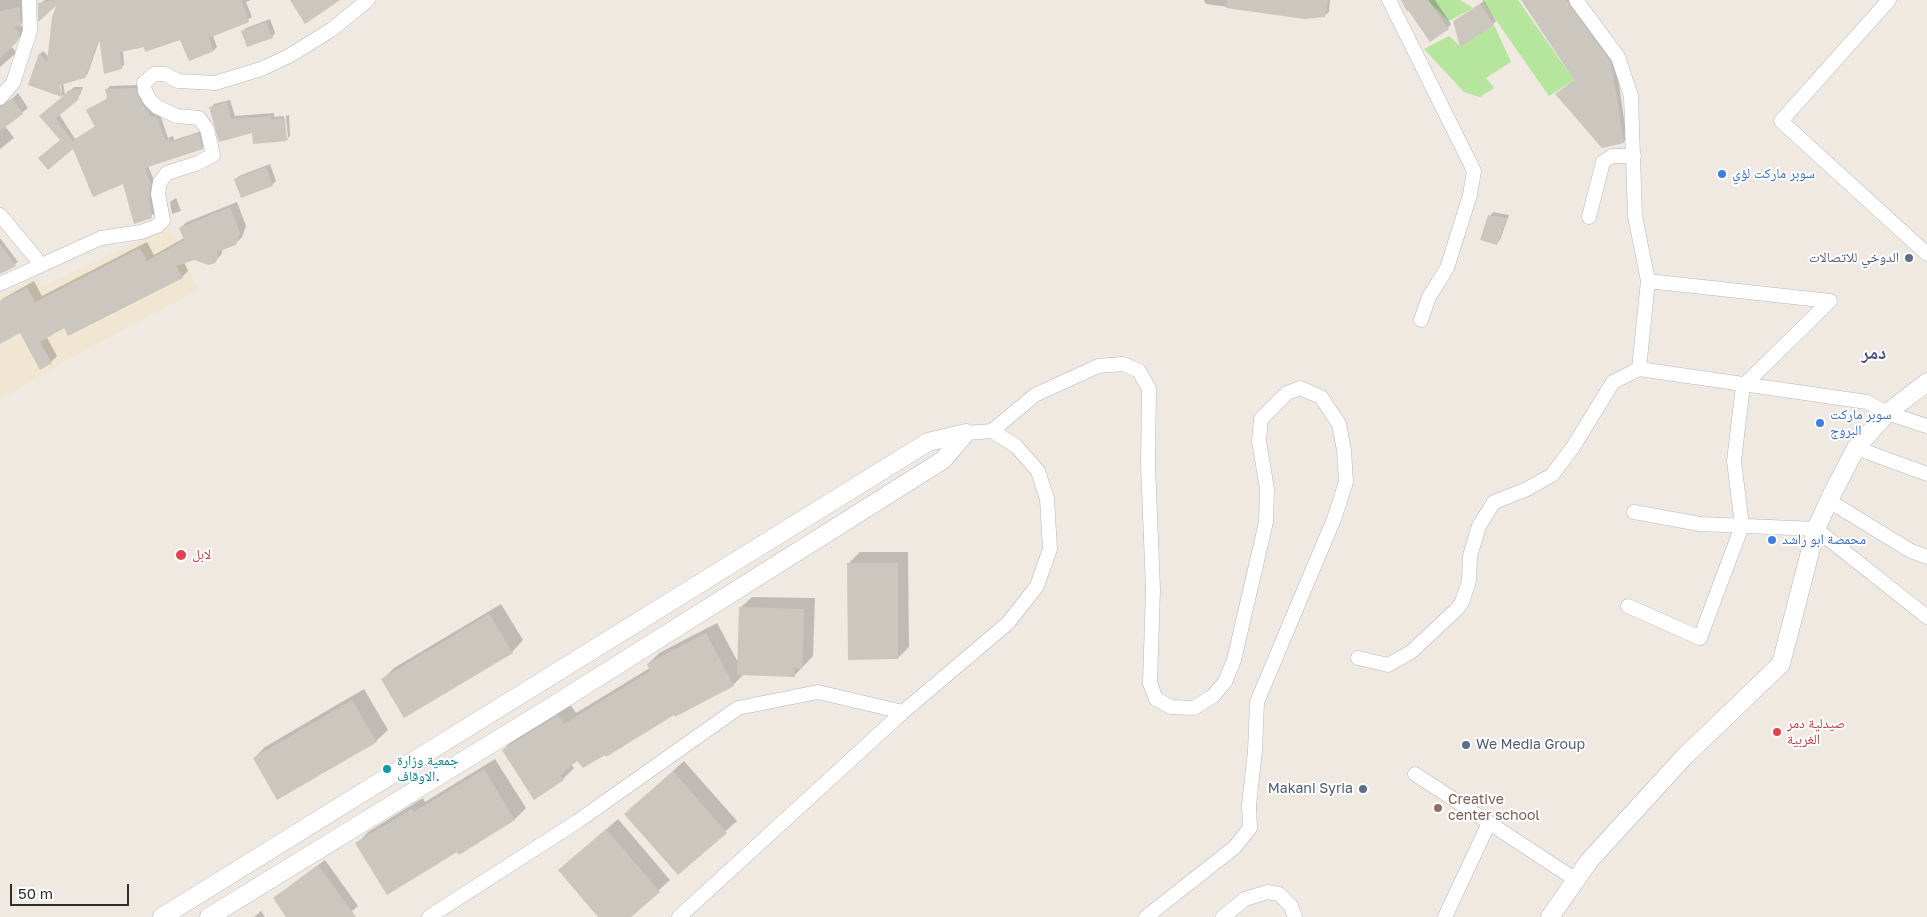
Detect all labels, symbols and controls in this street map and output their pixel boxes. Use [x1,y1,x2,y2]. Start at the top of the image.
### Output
place label: سوبر ماركت لؤي [1732,166,1815,182]
marker: سوبر ماركت لؤي [1716,168,1728,180]
place label: الدوخي للاتصالات [1809,250,1899,266]
marker: الدوخي للاتصالات [1903,252,1915,264]
district label: دمر [1862,342,1886,364]
place label: سوبر ماركت البروج [1830,407,1891,440]
marker: سوبر ماركت البروج [1814,417,1826,429]
place label: محمصة ابو راشد [1782,532,1866,548]
marker: محمصة ابو راشد [1766,534,1778,546]
place label: لابل [192,547,211,563]
marker: لابل [174,548,188,562]
place label: صيدلية دمر الغربية [1787,716,1845,749]
marker: صيدلية دمر الغربية [1771,726,1783,738]
place label: We Media Group [1476,737,1585,753]
marker: We Media Group [1460,739,1472,751]
place label: جمعية وزارة الاوقاف. [397,753,459,786]
marker: جمعية وزارة الاوقاف. [381,763,393,775]
place label: Makani Syria [1268,781,1353,797]
marker: Makani Syria [1357,783,1369,795]
place label: Creative center school [1448,792,1540,824]
marker: Creative center school [1432,802,1444,814]
scale bar [12,874,131,906]
text: 50 m [18,884,53,902]

